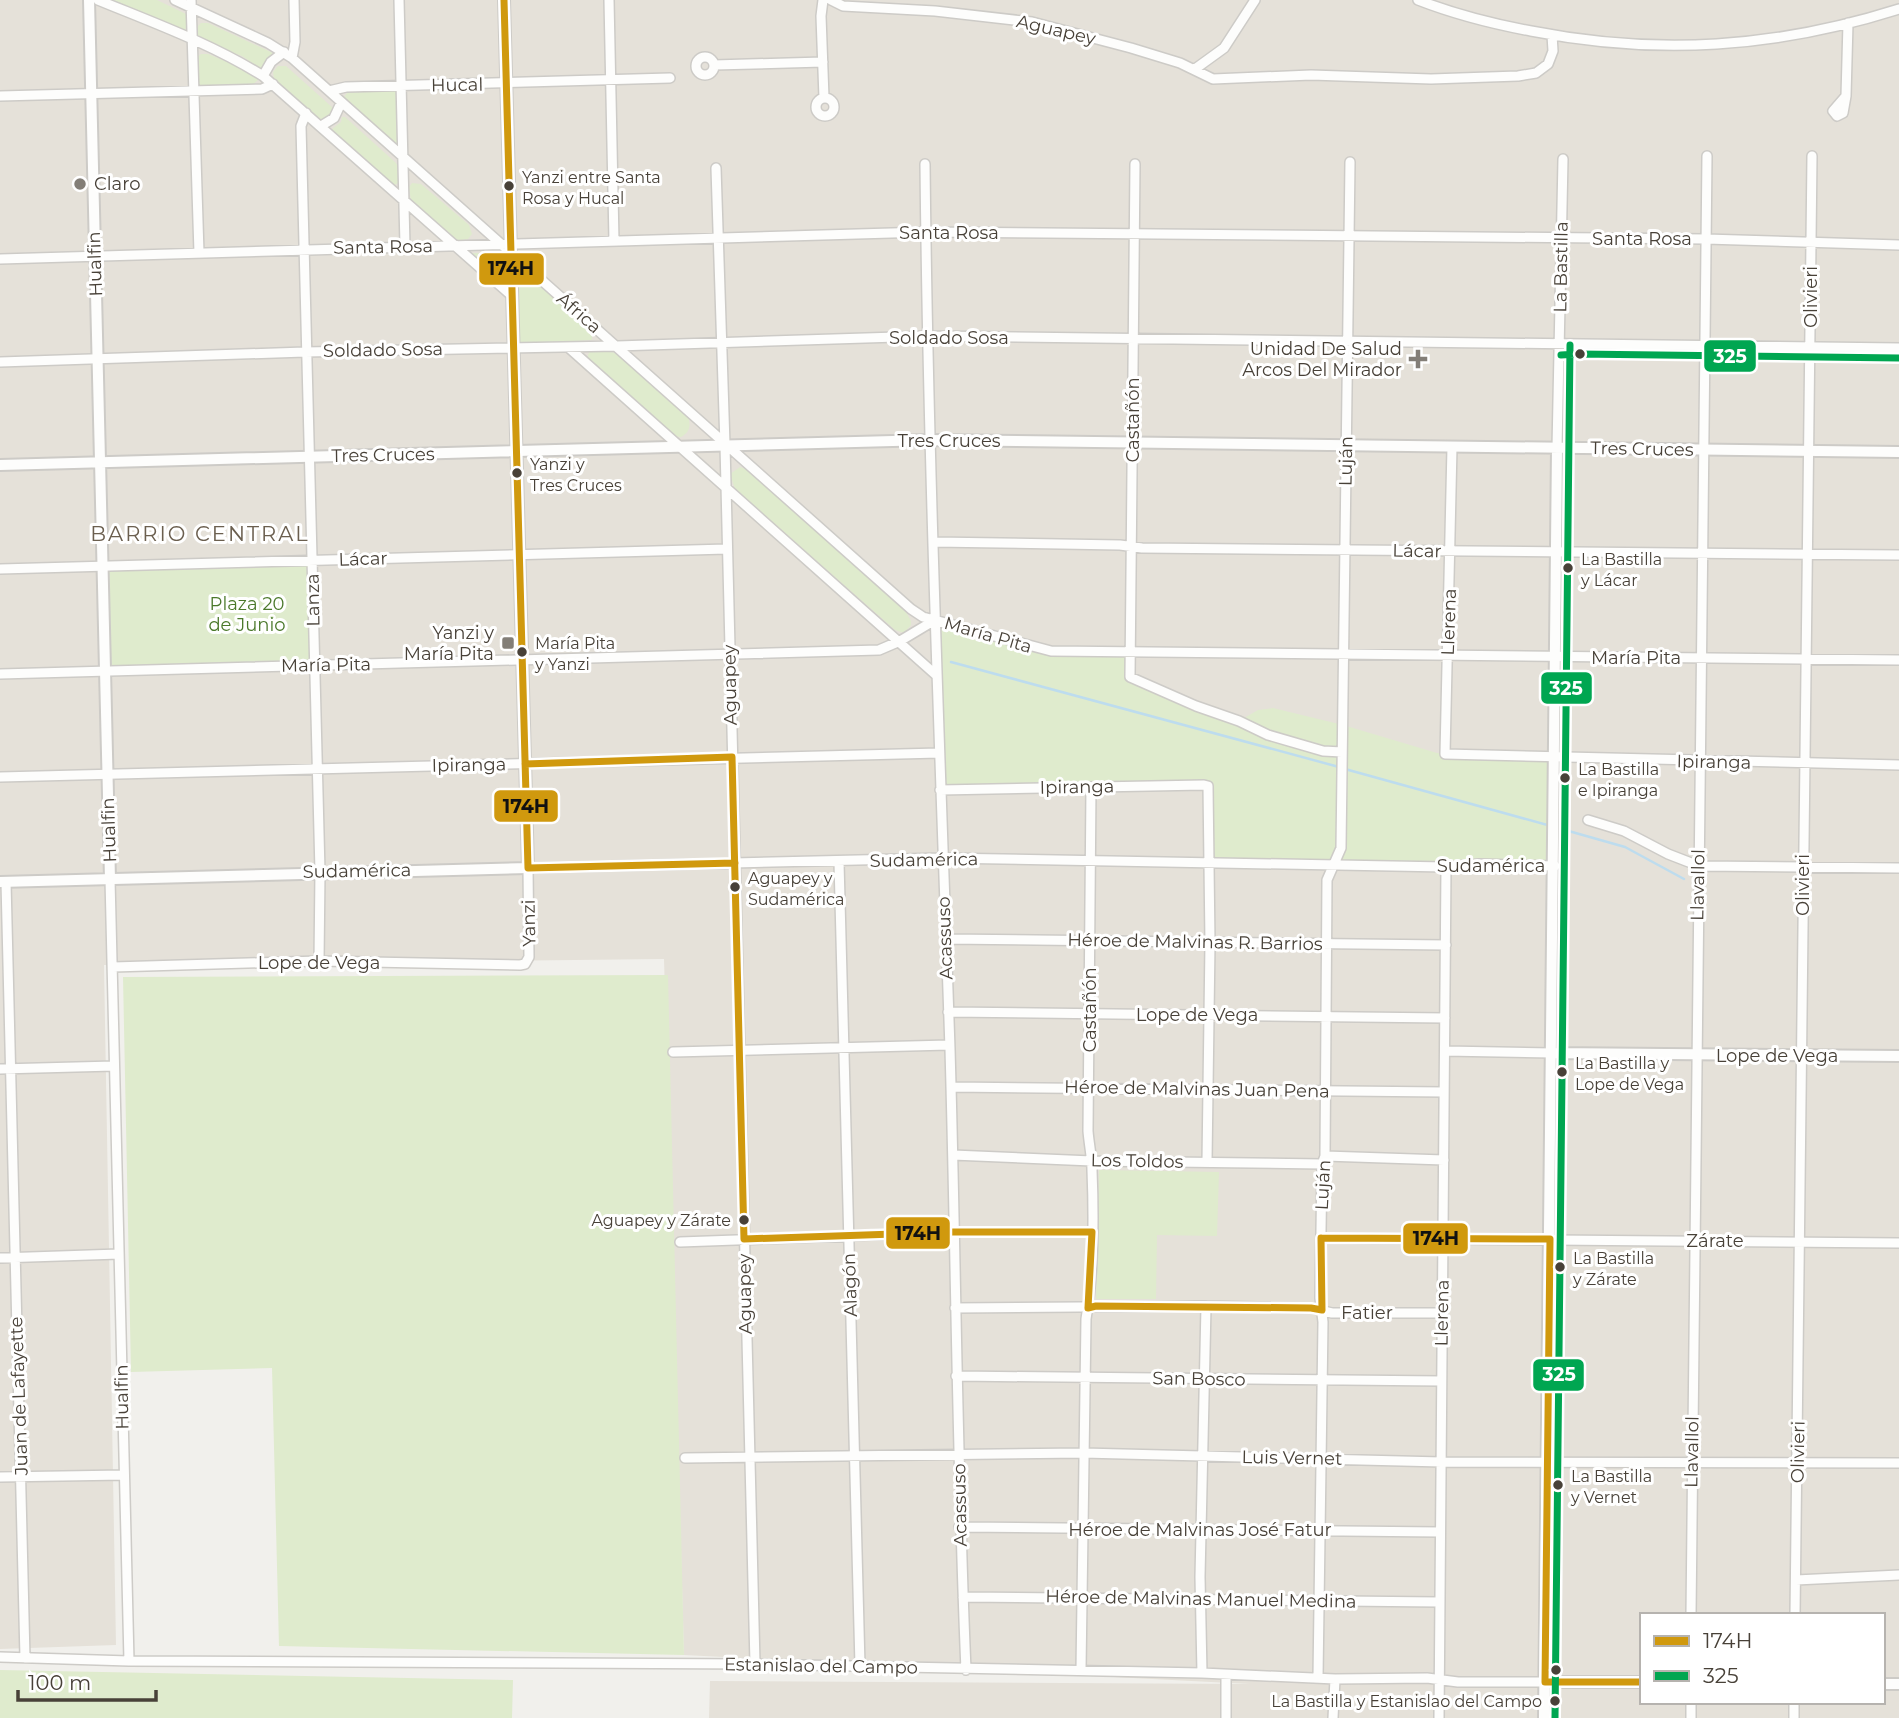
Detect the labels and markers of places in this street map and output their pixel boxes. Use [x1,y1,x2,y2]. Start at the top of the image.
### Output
place label: Yanzi entre Santa Rosa y Hucal [522,168,661,208]
place label: Claro [94,173,141,195]
marker: Claro [72,176,88,192]
marker: Yanzi entre Santa Rosa y Hucal [502,179,516,193]
place label: Unidad De Salud Arcos Del Mirador [1242,338,1402,381]
unlabelled marker [1573,347,1587,361]
marker: Unidad De Salud Arcos Del Mirador [1408,349,1428,369]
place label: Yanzi y Tres Cruces [530,455,622,495]
marker: Yanzi y Tres Cruces [510,466,524,480]
place label: La Bastilla y Lácar [1580,550,1662,590]
marker: La Bastilla y Lácar [1561,561,1575,575]
place label: Yanzi y María Pita [404,622,494,665]
place label: María Pita y Yanzi [534,634,615,674]
marker: Yanzi y María Pita [500,635,516,651]
marker: María Pita y Yanzi [515,645,529,659]
place label: La Bastilla e Ipiranga [1578,760,1659,800]
marker: La Bastilla e Ipiranga [1558,771,1572,785]
place label: Aguapey y Sudamérica [748,869,845,909]
marker: Aguapey y Sudamérica [728,880,742,894]
place label: La Bastilla y Lope de Vega [1575,1054,1684,1094]
marker: La Bastilla y Lope de Vega [1555,1065,1569,1079]
place label: Aguapey y Zárate [591,1211,731,1230]
marker: Aguapey y Zárate [737,1213,751,1227]
place label: La Bastilla y Zárate [1572,1249,1654,1289]
marker: La Bastilla y Zárate [1553,1260,1567,1274]
place label: La Bastilla y Vernet [1570,1467,1652,1507]
marker: La Bastilla y Vernet [1551,1478,1565,1492]
unlabelled marker [1549,1663,1563,1677]
place label: La Bastilla y Estanislao del Campo [1271,1692,1542,1711]
marker: La Bastilla y Estanislao del Campo [1548,1694,1562,1708]

